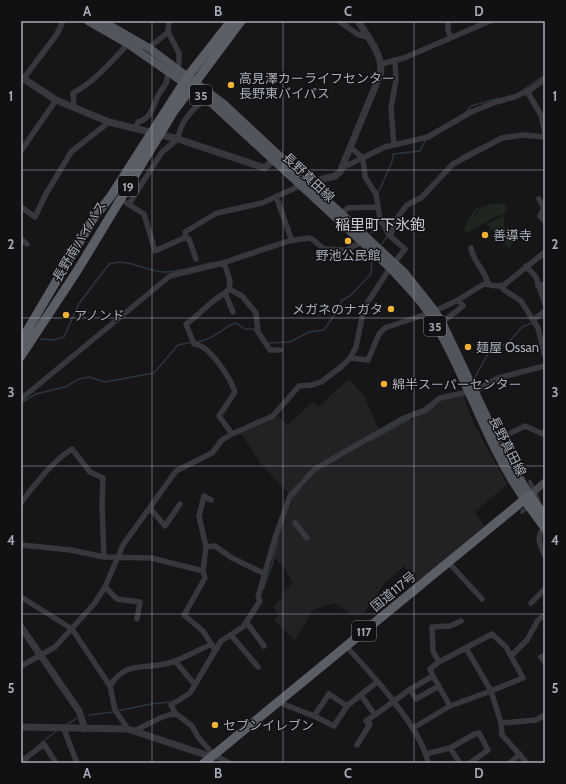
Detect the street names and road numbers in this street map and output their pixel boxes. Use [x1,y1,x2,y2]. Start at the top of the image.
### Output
road number: 35 [190,85,212,105]
street label: 長野真田線 [280,149,338,205]
road number: 19 [118,176,138,196]
street label: 長野南バイパス [49,198,109,284]
road number: 35 [424,316,446,336]
street label: 長野真田線 [486,413,530,479]
street label: 国道117号 [367,568,419,614]
road number: 117 [352,621,376,641]

